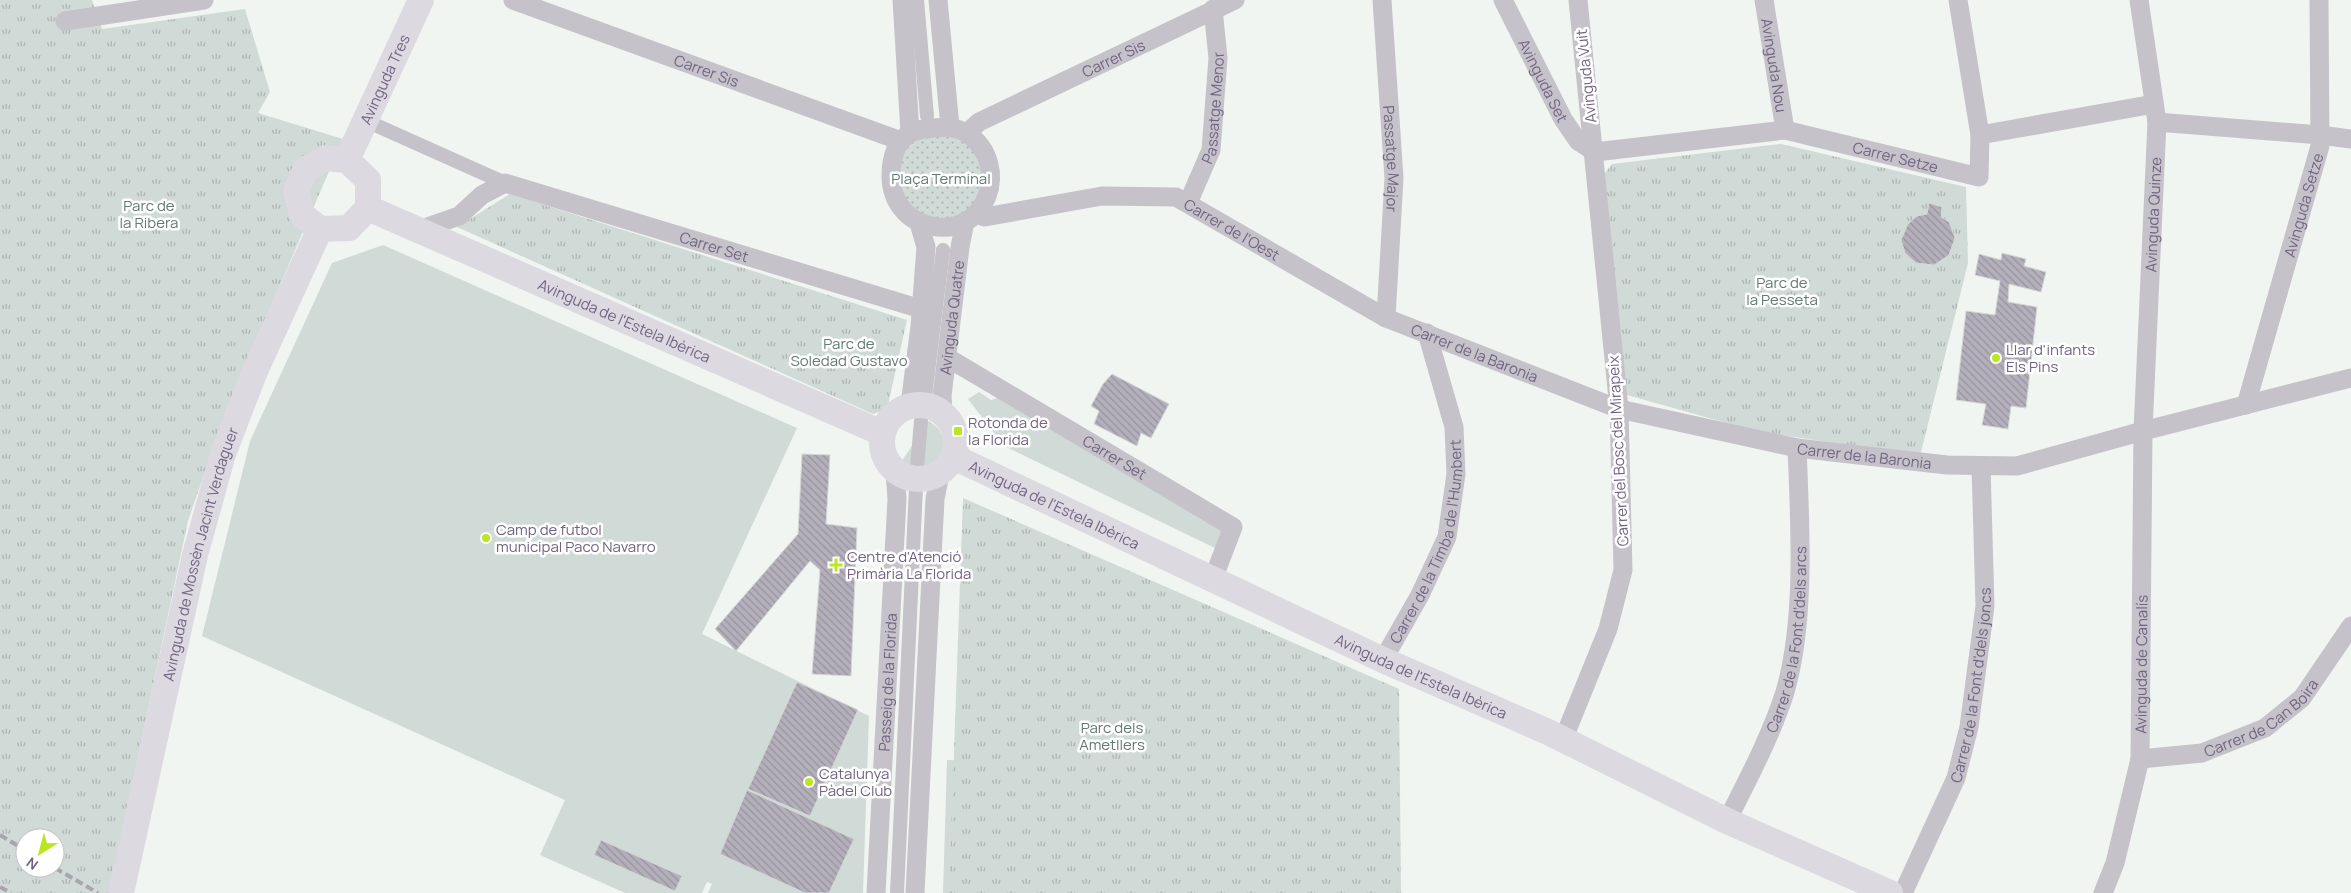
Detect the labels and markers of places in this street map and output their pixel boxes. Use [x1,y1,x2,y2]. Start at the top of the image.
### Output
place label: Llar d'infants Els Pins [2006,339,2095,377]
marker: Llar d'infants Els Pins [1990,352,2002,364]
place label: Rotonda de la Florida [968,412,1048,450]
marker: Rotonda de la Florida [952,425,964,437]
place label: Camp de futbol municipal Paco Navarro [496,519,656,557]
marker: Camp de futbol municipal Paco Navarro [480,532,492,544]
place label: Centre d'Atenció Primària La Florida [847,546,971,584]
marker: Centre d'Atenció Primària La Florida [829,558,843,572]
place label: Catalunya Pàdel Club [819,763,892,801]
marker: Catalunya Pàdel Club [803,776,815,788]

